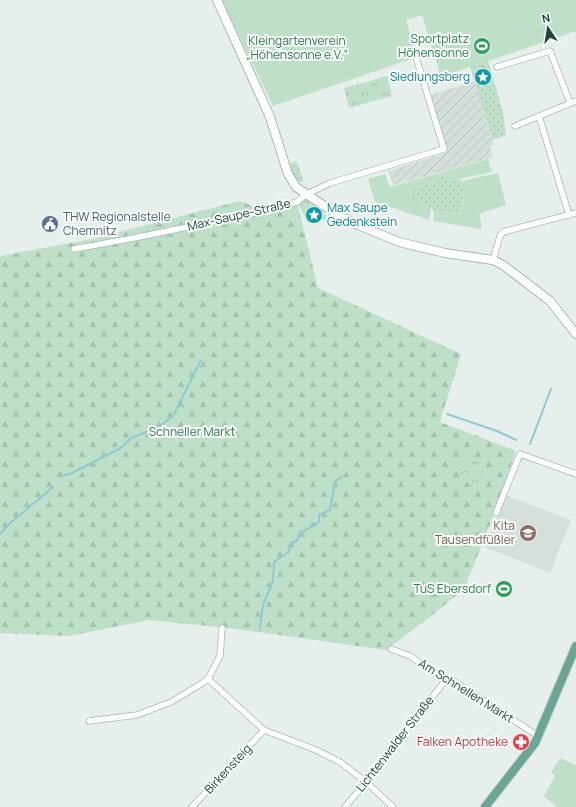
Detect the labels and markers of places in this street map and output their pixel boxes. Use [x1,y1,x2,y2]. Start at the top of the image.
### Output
place label: Sportplatz Höhensonne [398,30,469,61]
sports icon: Sportplatz Höhensonne [472,36,492,56]
place icon: Siedlungsberg [473,67,493,87]
place label: Siedlungsberg [390,68,470,85]
place label: Max Saupe Gedenkstein [327,199,397,230]
place icon: Max Saupe Gedenkstein [304,205,324,225]
place label: THW Regionalstelle Chemnitz [63,208,171,239]
public building icon: THW Regionalstelle Chemnitz [40,214,60,234]
place label: Kita Tausendfüßler [435,517,516,548]
school or university icon: Kita Tausendfüßler [518,523,538,543]
sports icon: TuS Ebersdorf [494,579,514,599]
place label: TuS Ebersdorf [413,580,492,597]
pharmacy icon: Falken Apotheke [511,732,531,752]
place label: Falken Apotheke [417,733,508,750]

